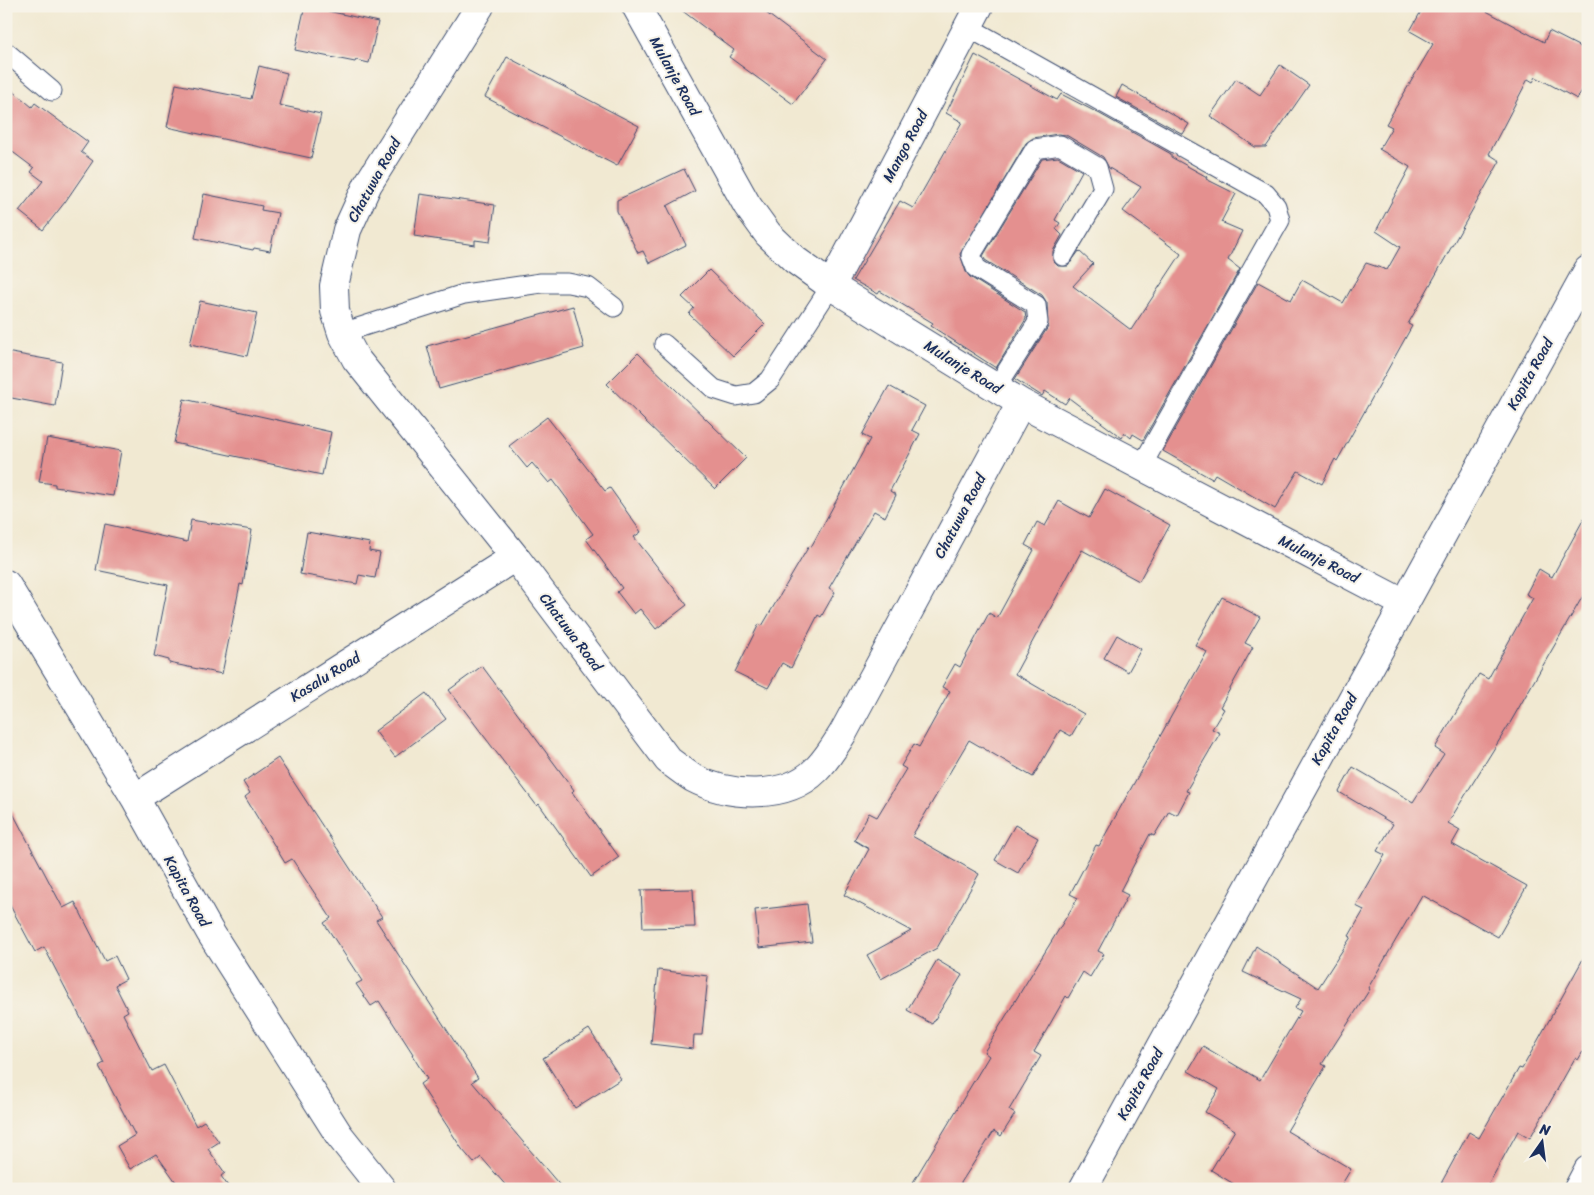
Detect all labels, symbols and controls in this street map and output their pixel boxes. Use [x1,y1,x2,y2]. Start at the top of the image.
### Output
street label: Mulanje Road [642,31,708,122]
street label: Mango Road [875,104,936,187]
street label: Chatuwa Road [340,132,409,227]
street label: Kapita Road [1500,332,1561,415]
street label: Mulanje Road [919,333,1008,402]
street label: Chatuwa Road [927,468,994,563]
street label: Mulanje Road [1274,527,1365,591]
street label: Chatuwa Road [533,587,610,678]
street label: Kasalu Road [284,644,367,709]
street label: Kapita Road [1304,687,1365,770]
street label: Kapita Road [157,850,218,933]
street label: Kapita Road [1110,1042,1171,1125]
text: N [1536,1116,1553,1143]
north arrow [1516,1118,1566,1168]

